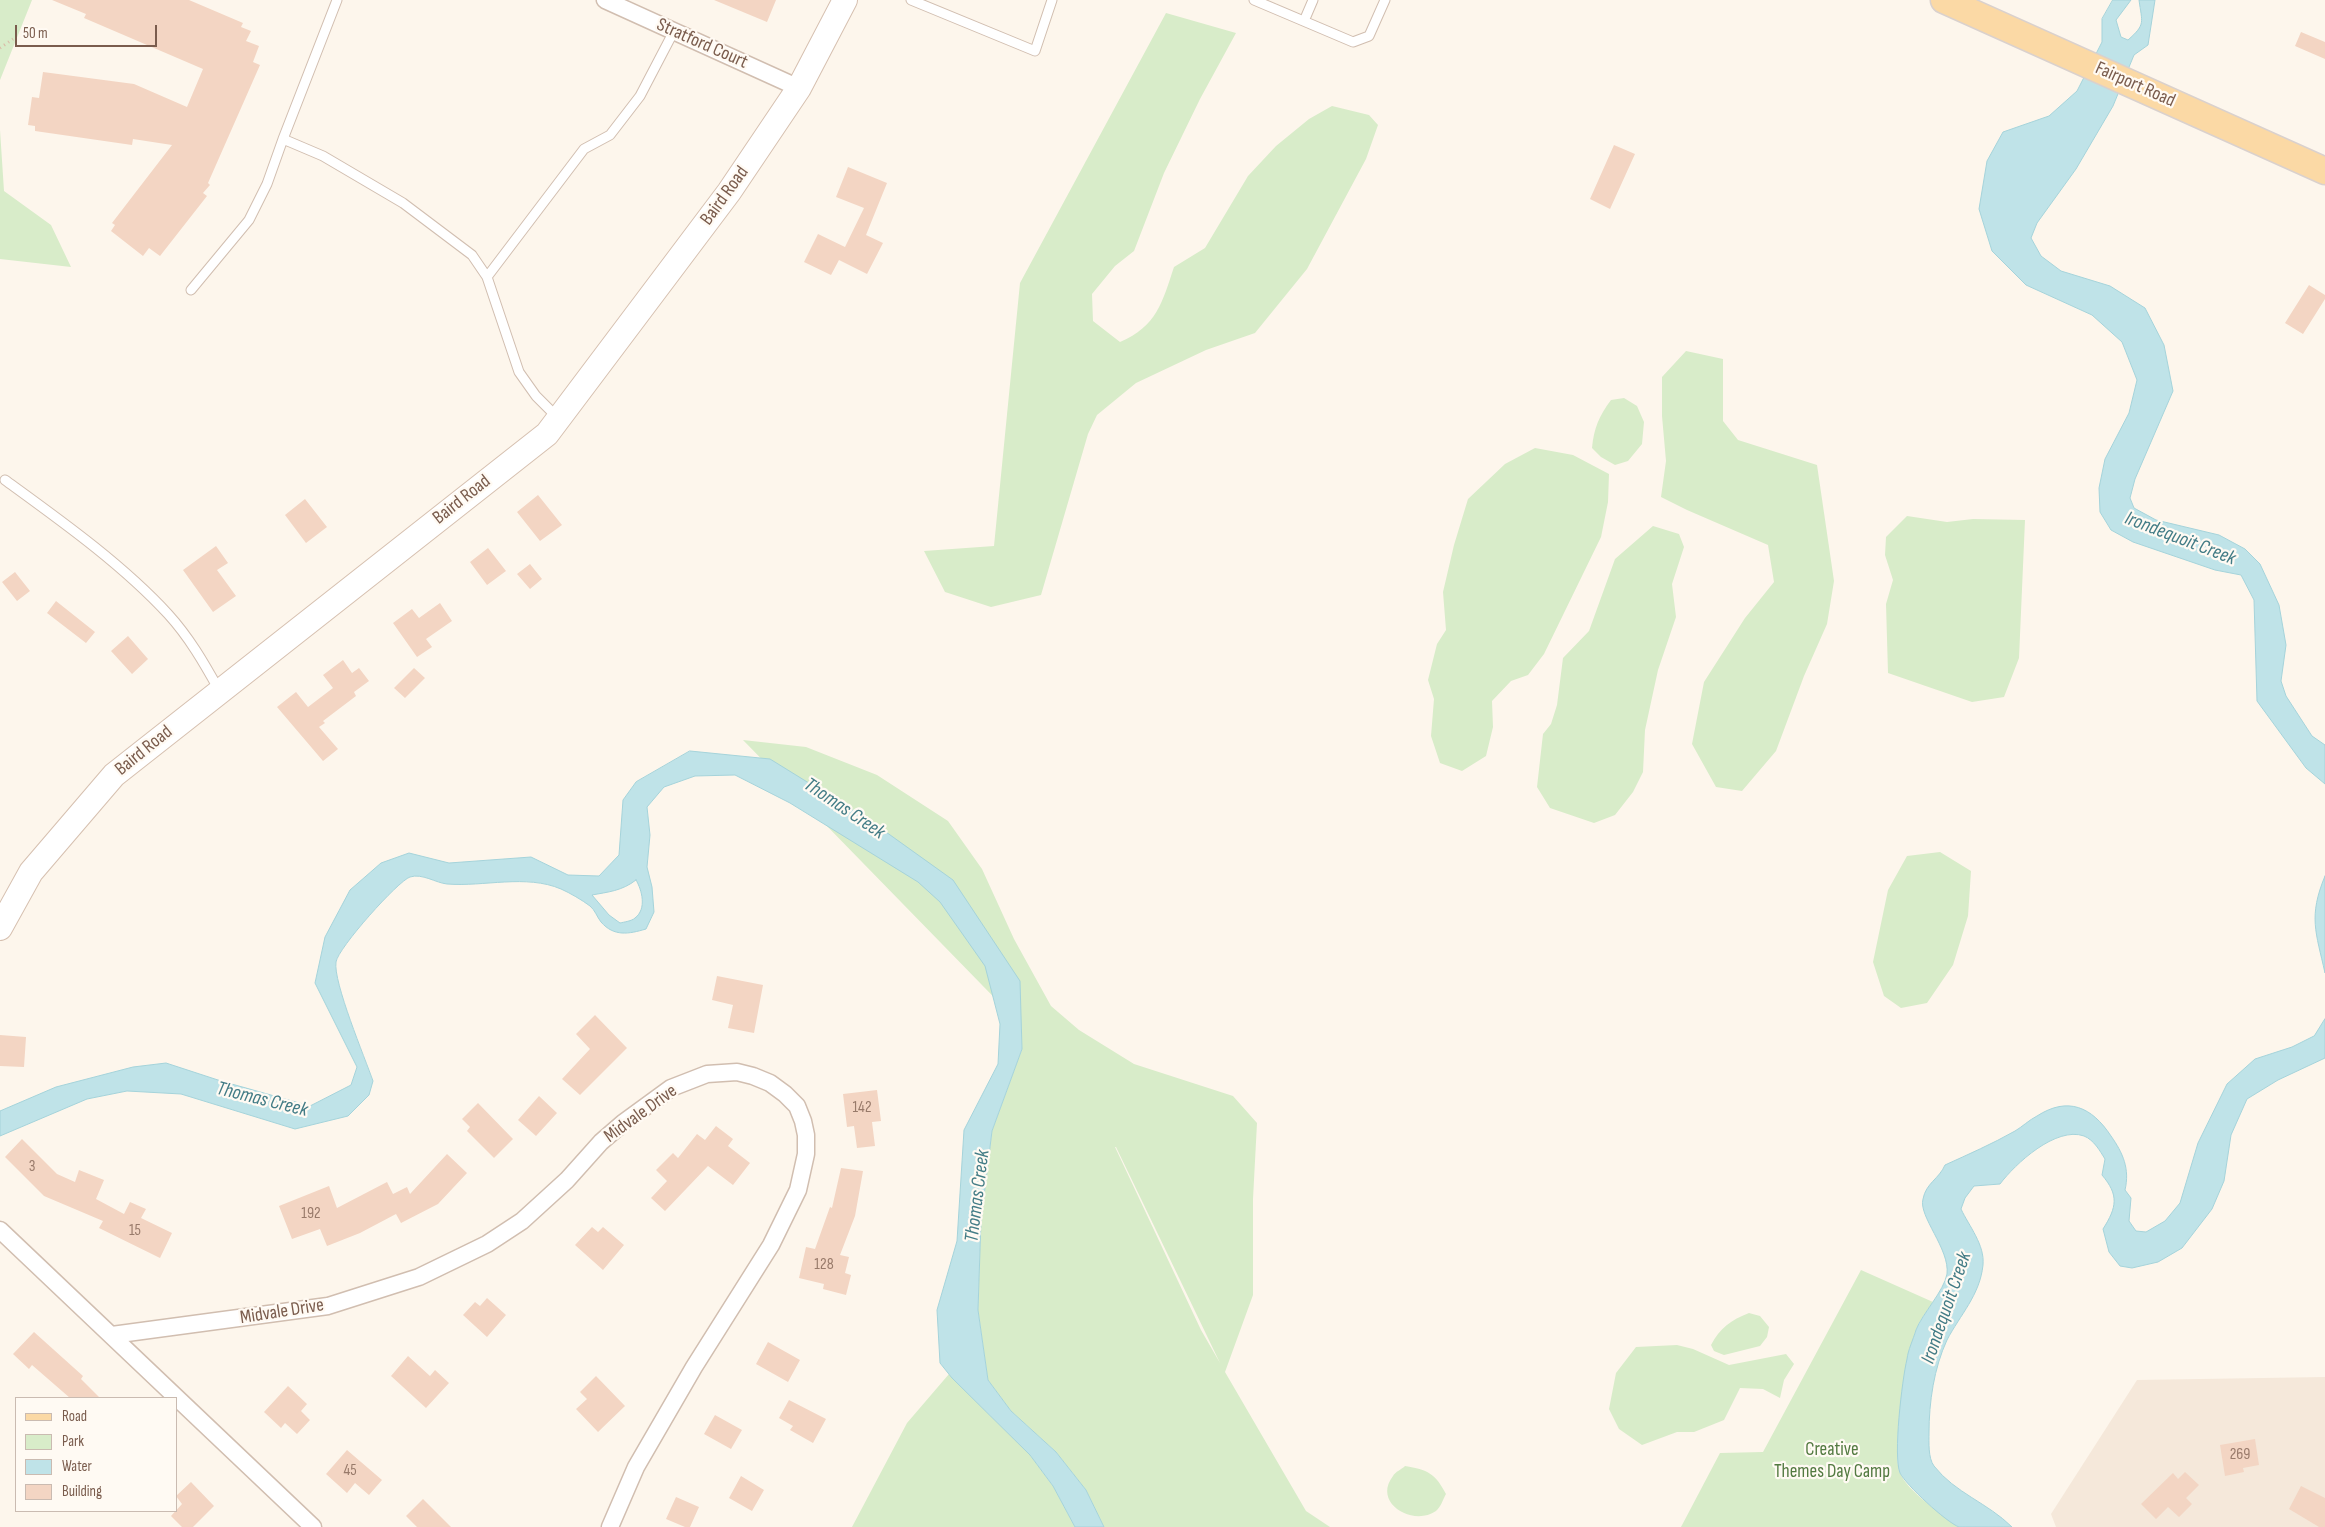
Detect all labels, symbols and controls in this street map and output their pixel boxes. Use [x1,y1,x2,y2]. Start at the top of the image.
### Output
street label: Stratford Court [653,14,751,74]
scale bar [18,15,160,47]
text: 50 m [23,24,48,43]
street label: Fairport Road [2092,57,2178,113]
street label: Baird Road [696,162,754,230]
street label: Baird Road [429,470,495,530]
water label: Irondequoit Creek [2121,507,2239,571]
street label: Baird Road [111,721,177,781]
water label: Thomas Creek [799,773,889,845]
water label: Thomas Creek [214,1077,310,1123]
street label: Midvale Drive [600,1080,682,1148]
house number: 142 [853,1098,871,1118]
water label: Thomas Creek [960,1148,996,1244]
house number: 3 [29,1157,35,1177]
house number: 192 [301,1204,321,1224]
house number: 15 [129,1221,141,1241]
water label: Irondequoit Creek [1917,1249,1977,1367]
house number: 128 [814,1255,834,1275]
street label: Midvale Drive [238,1294,326,1330]
legend [15,1397,178,1512]
text: Road [62,1407,87,1426]
text: Park [62,1432,84,1451]
park label: Creative Themes Day Camp [1774,1439,1890,1483]
house number: 269 [2230,1445,2250,1465]
text: Water [62,1457,92,1476]
house number: 45 [343,1461,357,1481]
text: Building [62,1482,102,1501]

